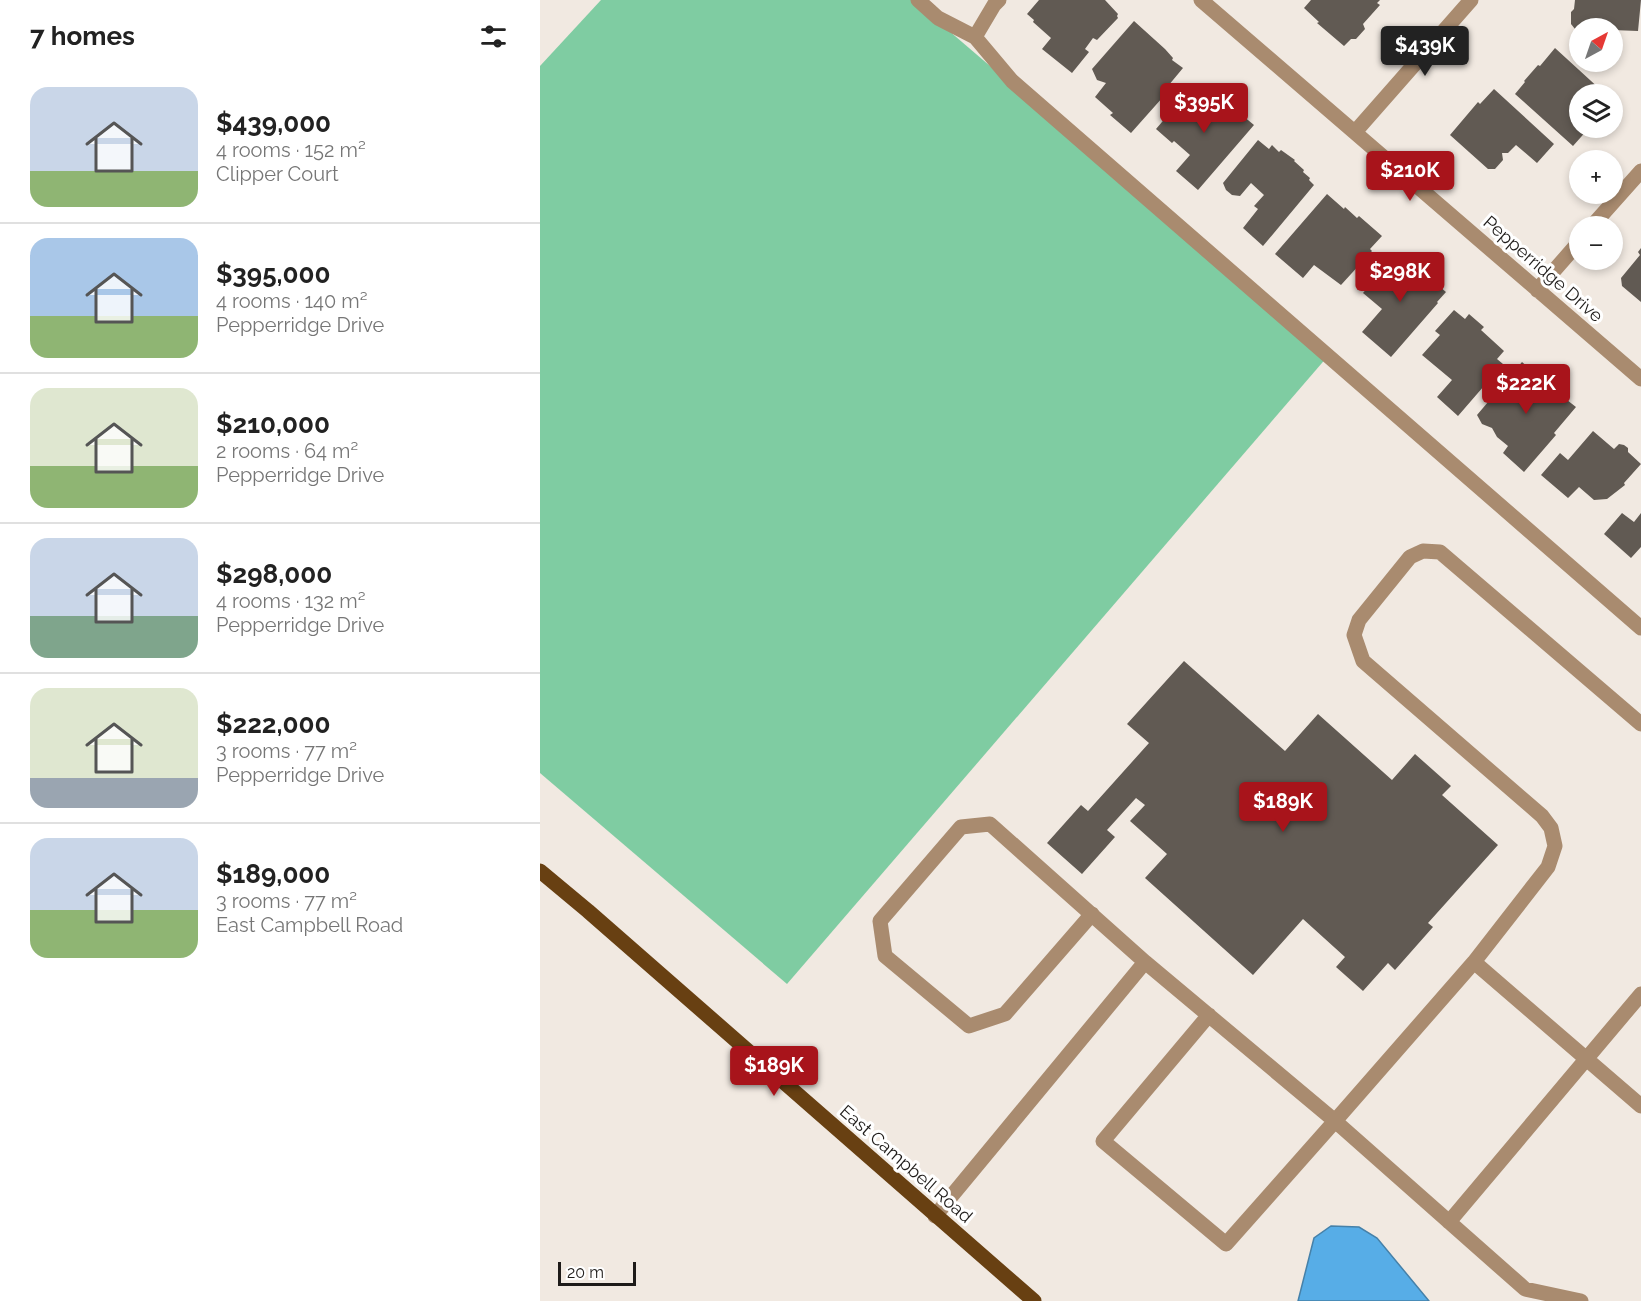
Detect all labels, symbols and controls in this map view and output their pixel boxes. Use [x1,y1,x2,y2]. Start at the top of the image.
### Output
north arrow [1569,18,1623,72]
map controls [1569,18,1623,270]
icon: filters [477,20,510,53]
text: 7 homes [30,21,135,51]
pin: $439K [1383,26,1467,77]
text: $439K [1395,33,1455,57]
pin: $395K [1162,83,1246,134]
button: layers [1569,84,1623,138]
text: $395K [1174,90,1234,114]
text: $439,000 [216,108,331,138]
icon: home [78,111,150,183]
text: 4 rooms · 152 m² [216,138,366,162]
button: + [1569,150,1623,204]
pin: $210K [1368,151,1452,202]
text: $210K [1380,158,1440,182]
text: Clipper Court [216,162,339,186]
street label: Pepperridge Drive [1479,211,1608,326]
button: − [1569,216,1623,270]
pin: $298K [1358,252,1442,303]
text: $395,000 [216,259,331,289]
text: $298K [1369,259,1431,283]
icon: home [78,262,150,334]
text: 4 rooms · 140 m² [216,289,368,313]
text: Pepperridge Drive [216,313,384,337]
pin: $222K [1484,364,1568,415]
text: $222K [1496,371,1556,395]
text: $210,000 [216,409,330,439]
icon: home [78,412,150,484]
text: 2 rooms · 64 m² [216,439,358,463]
text: Pepperridge Drive [216,463,384,487]
text: $298,000 [216,559,332,589]
icon: home [78,562,150,634]
text: 4 rooms · 132 m² [216,589,365,613]
text: Pepperridge Drive [216,613,384,637]
text: $222,000 [216,709,330,739]
icon: home [78,712,150,784]
text: 3 rooms · 77 m² [216,739,357,763]
text: Pepperridge Drive [216,763,384,787]
pin: $189K [1241,782,1325,833]
text: $189K [1253,789,1313,813]
text: $189,000 [216,859,330,889]
icon: home [78,862,150,934]
text: 3 rooms · 77 m² [216,889,357,913]
text: East Campbell Road [216,913,403,937]
pin: $189K [732,1046,816,1097]
text: $189K [744,1053,804,1077]
street label: East Campbell Road [836,1100,977,1227]
scale bar [558,1259,636,1286]
text: 20 m [567,1263,604,1282]

